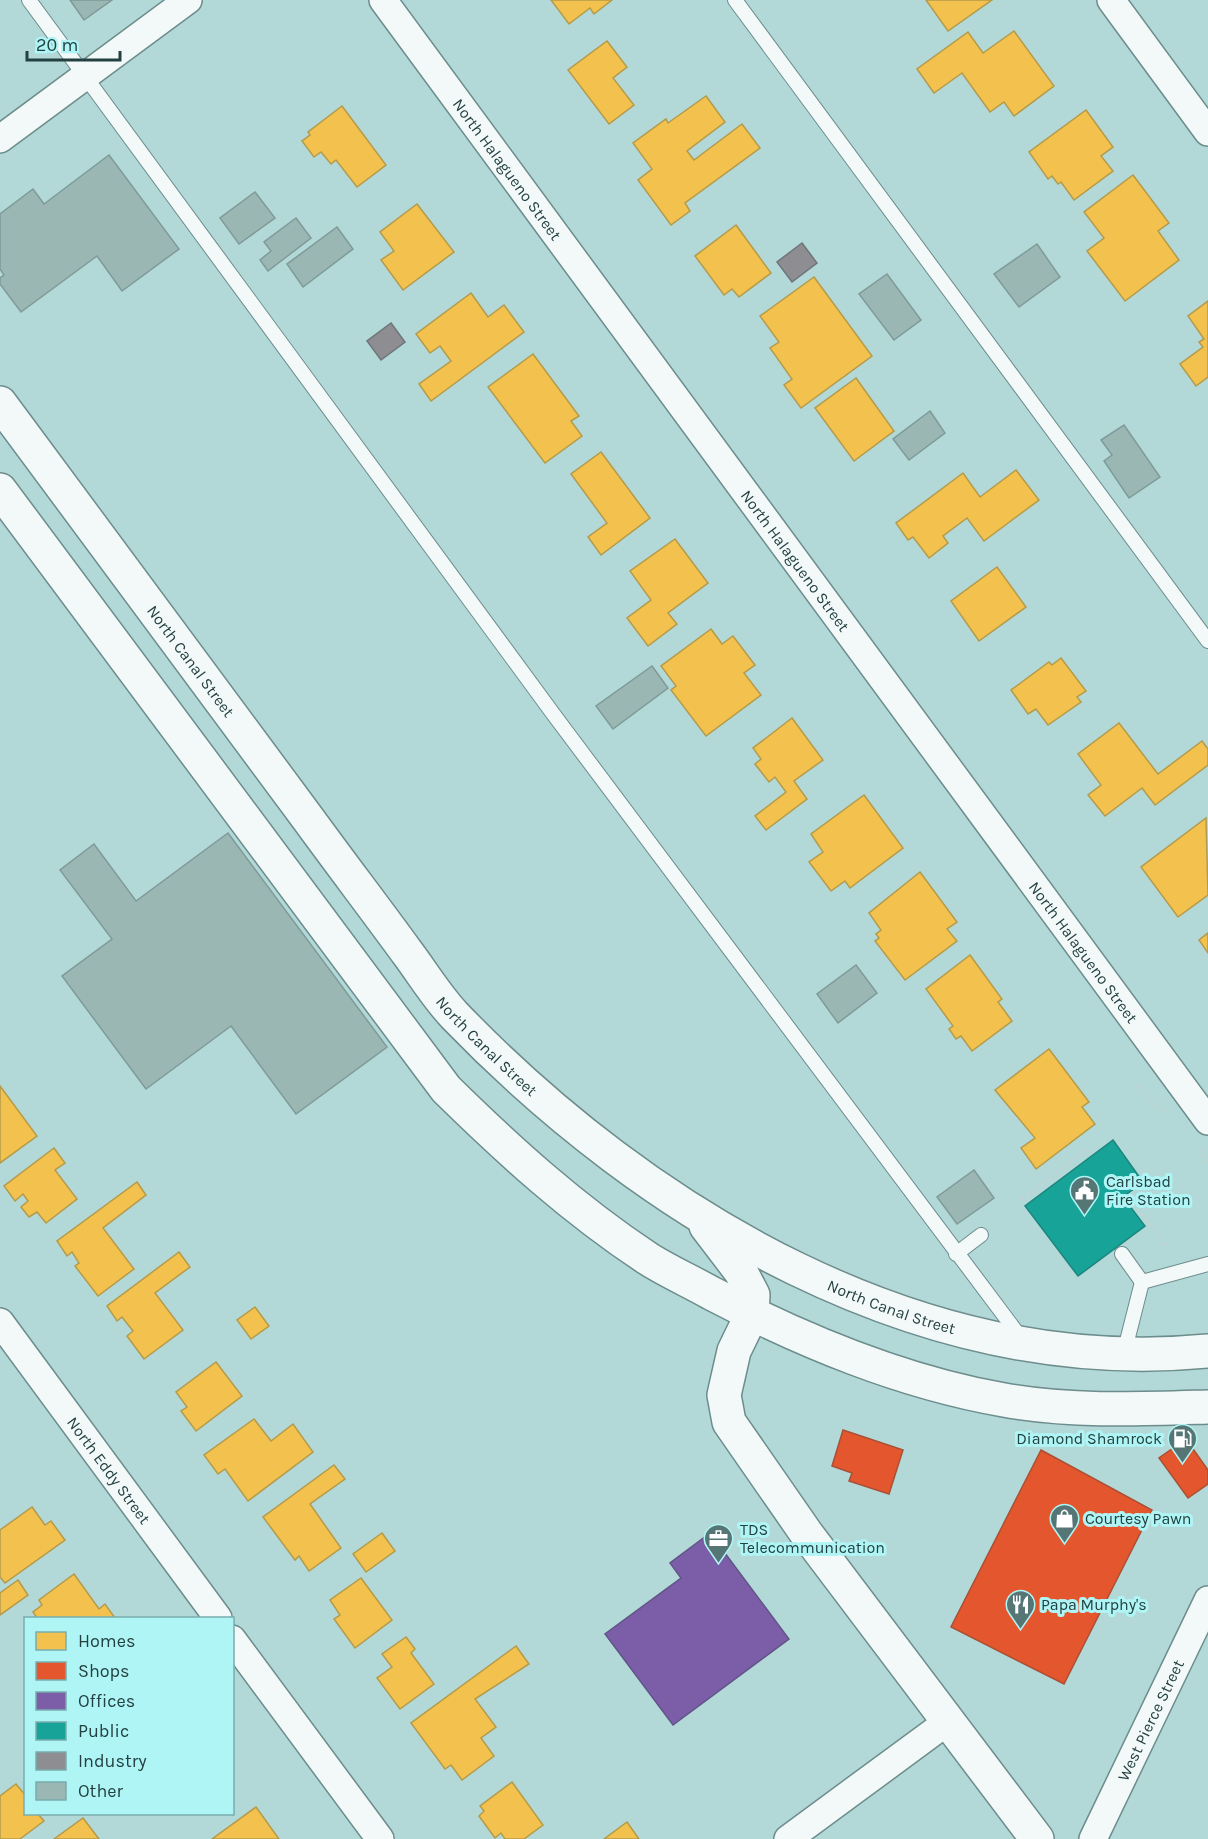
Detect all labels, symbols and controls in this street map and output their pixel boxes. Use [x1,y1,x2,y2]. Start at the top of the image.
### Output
scale bar [27,24,120,62]
text: 20 m [36,34,78,56]
street label: North Halagueno Street [449,95,566,244]
street label: North Halagueno Street [737,486,854,635]
street label: North Canal Street [143,601,239,721]
street label: North Halagueno Street [1025,878,1142,1026]
street label: North Canal Street [432,992,541,1100]
place label: Carlsbad Fire Station [1106,1172,1191,1209]
public building icon: Carlsbad Fire Station [1069,1174,1101,1216]
street label: North Canal Street [825,1275,958,1338]
street label: North Eddy Street [63,1413,155,1527]
fuel station icon: Diamond Shamrock [1167,1422,1199,1464]
place label: Diamond Shamrock [1016,1429,1162,1448]
shop icon: Courtesy Pawn [1048,1502,1080,1544]
place label: Courtesy Pawn [1085,1509,1192,1528]
place label: TDS Telecommunication [740,1520,885,1557]
office icon: TDS Telecommunication [703,1522,735,1564]
restaurant icon: Papa Murphy's [1004,1588,1036,1630]
place label: Papa Murphy's [1041,1595,1147,1614]
legend [24,1617,234,1815]
text: Homes [78,1630,135,1652]
street label: West Pierce Street [1113,1656,1187,1784]
text: Shops [78,1660,130,1682]
text: Offices [78,1690,135,1712]
text: Public [78,1720,129,1742]
text: Industry [78,1750,147,1772]
text: Other [78,1780,123,1802]

